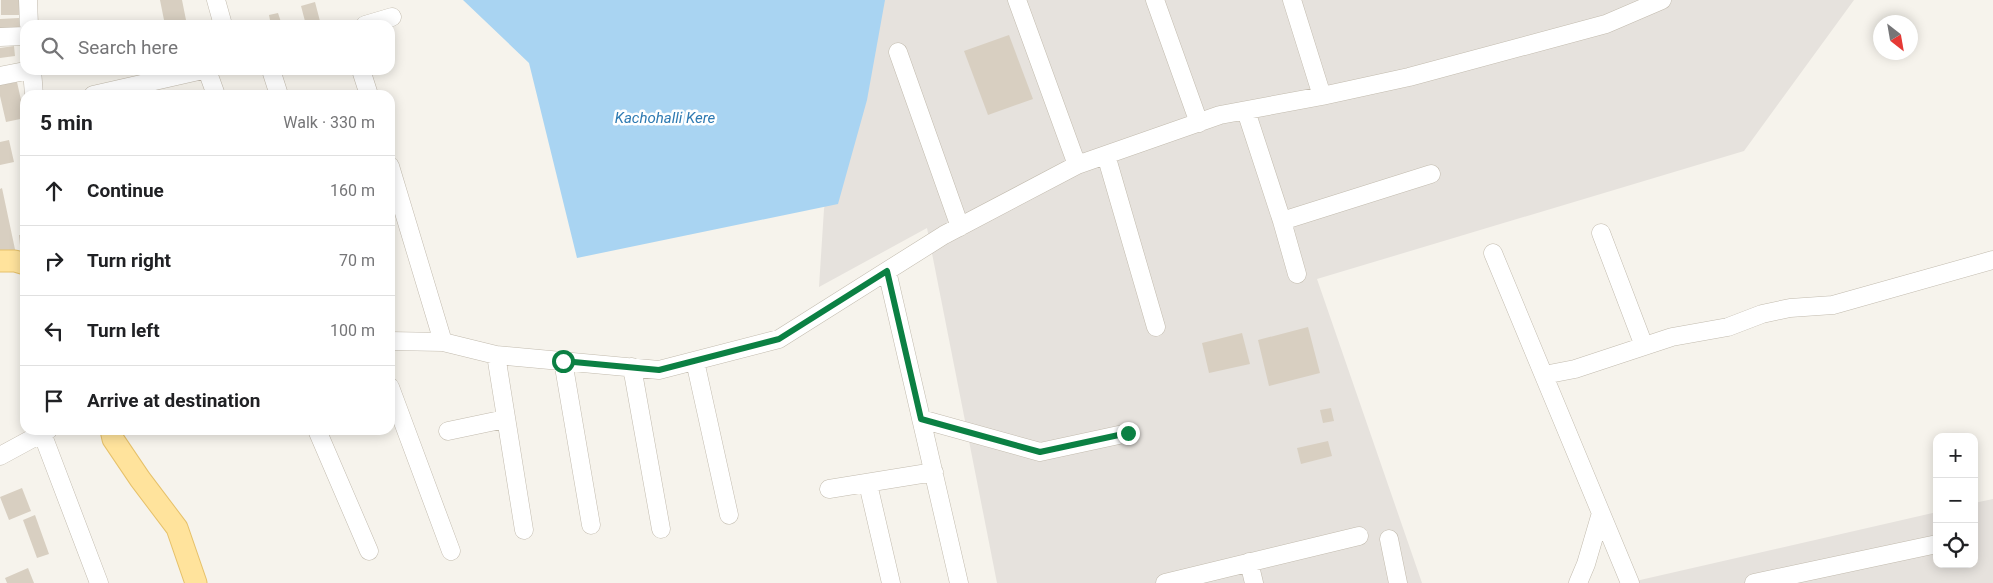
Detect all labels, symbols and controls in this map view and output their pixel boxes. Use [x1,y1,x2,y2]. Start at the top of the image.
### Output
north arrow [1873,15,1918,60]
search box [20,20,395,75]
icon: search [38,34,66,62]
text: Search here [78,36,178,59]
water label: Kachohalli Kere [615,109,715,127]
text: 5 min [40,111,93,135]
text: Walk · 330 m [283,113,375,132]
icon: ahead [40,177,68,205]
text: Continue [87,179,164,202]
text: 160 m [330,181,375,200]
icon: right [40,247,68,275]
text: Turn right [87,249,171,272]
text: 70 m [339,251,375,270]
icon: left [40,317,68,345]
text: Turn left [87,319,160,342]
text: 100 m [330,321,375,340]
route start [552,350,575,373]
icon: arrive [40,387,68,415]
text: Arrive at destination [87,389,260,412]
route end [1117,422,1140,445]
map controls [1933,433,1978,568]
button: + [1933,433,1978,478]
button: − [1933,478,1978,523]
button: locate [1933,523,1978,568]

